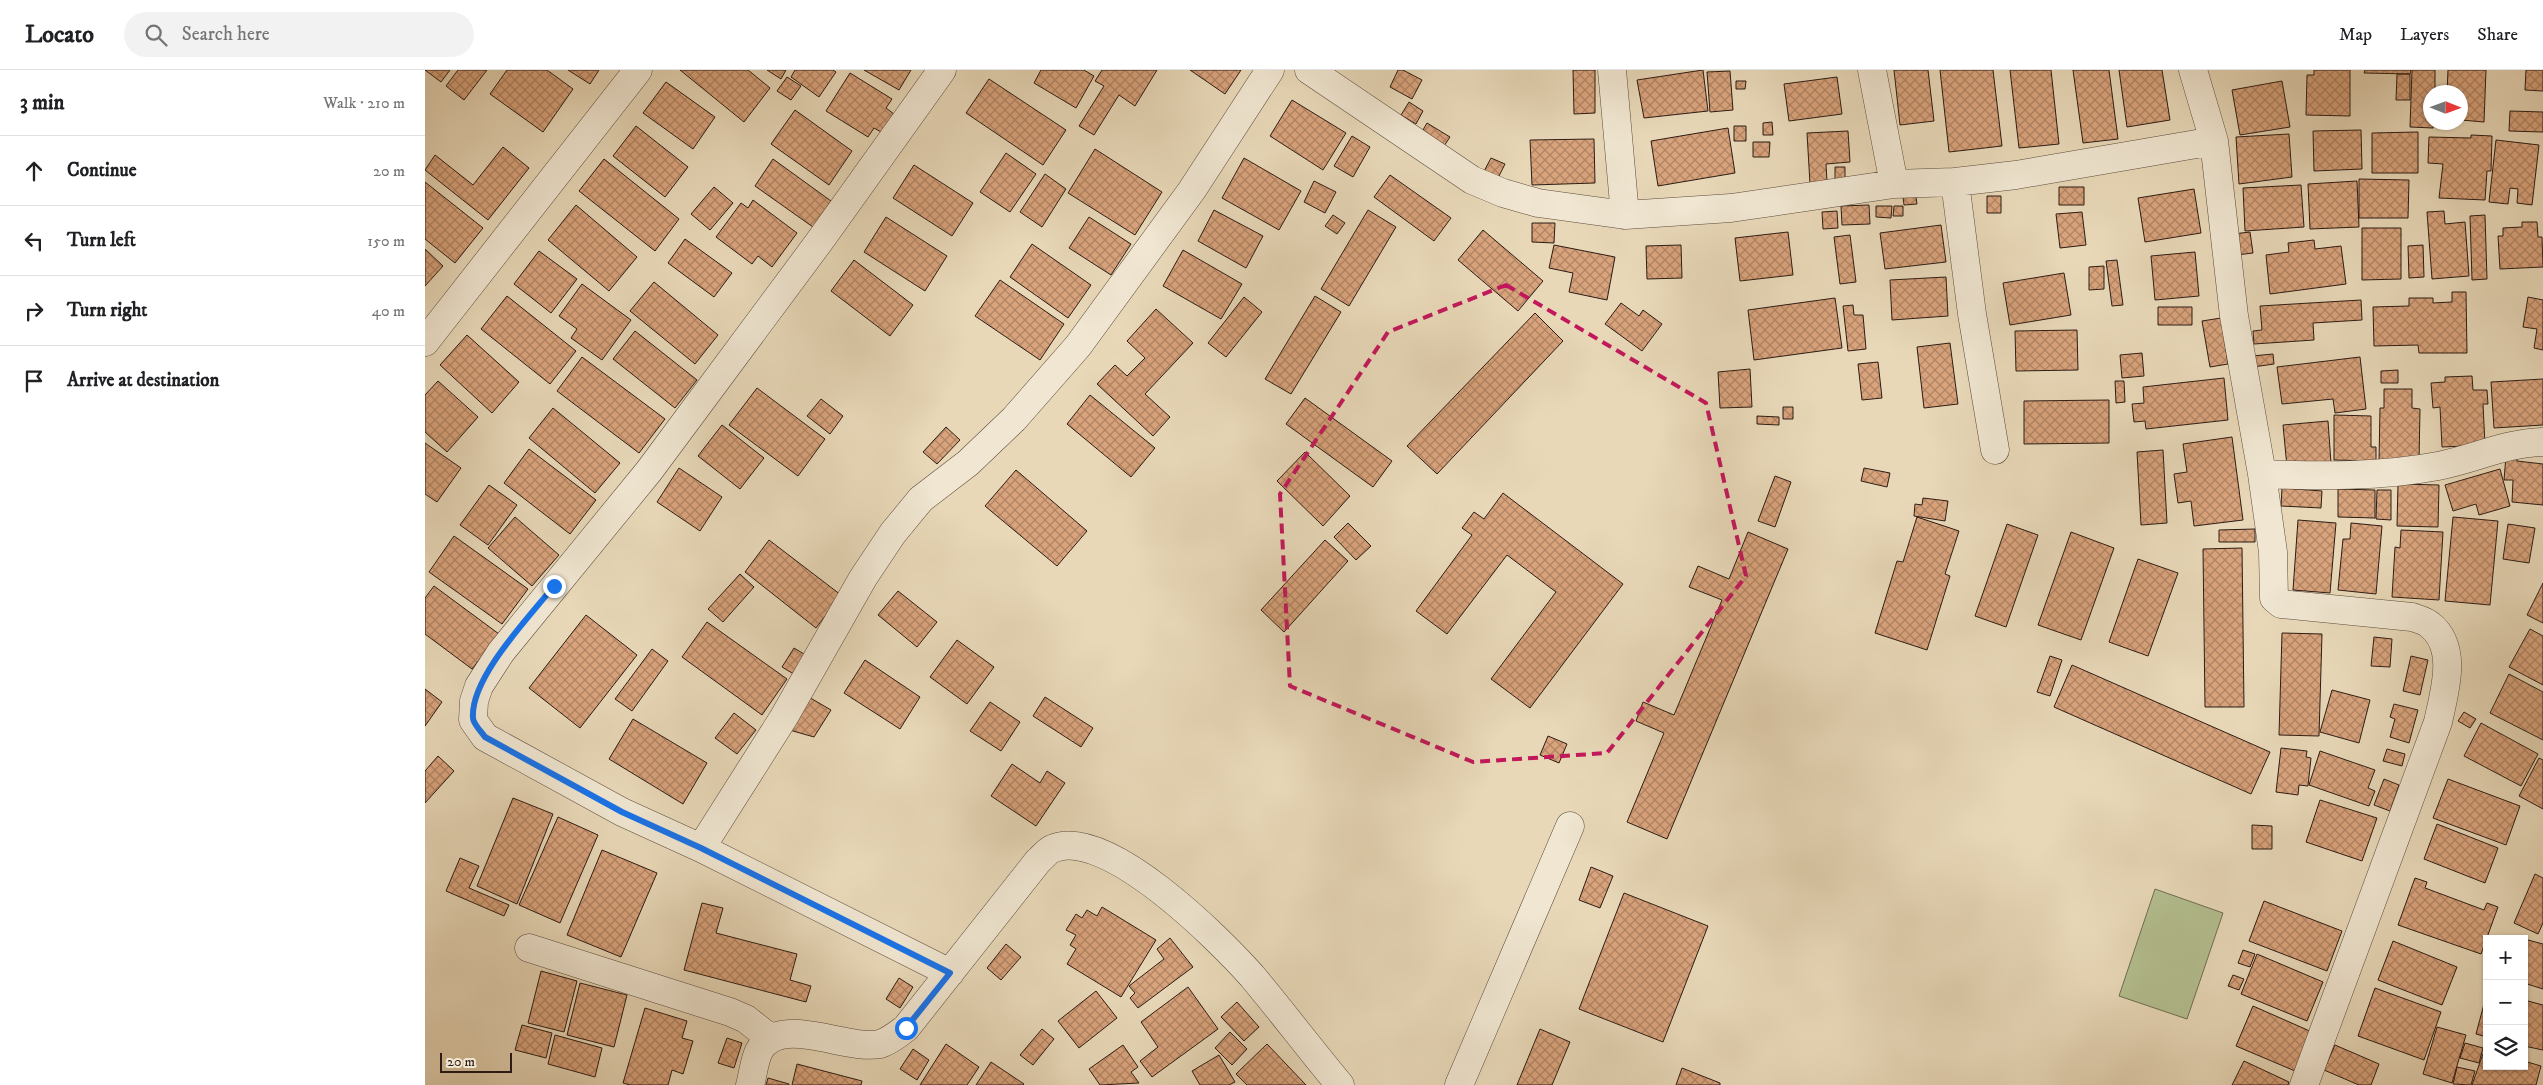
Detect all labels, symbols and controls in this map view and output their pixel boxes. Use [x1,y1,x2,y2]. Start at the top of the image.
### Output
search box [124,12,474,57]
text: Locato [25,20,94,50]
icon: search [142,21,170,49]
text: Search here [182,23,270,46]
text: Map [2339,24,2372,46]
text: Layers [2400,24,2449,46]
text: Share [2477,24,2518,46]
north arrow [2423,85,2468,130]
text: 3 min [20,90,65,116]
text: Walk · 210 m [323,93,405,113]
icon: ahead [20,157,48,185]
text: Continue [67,159,137,182]
text: 20 m [373,161,405,181]
icon: left [20,227,48,255]
text: Turn left [67,229,136,252]
text: 150 m [367,231,405,251]
icon: right [20,297,48,325]
text: Turn right [67,299,147,322]
text: 40 m [372,301,405,321]
icon: arrive [20,367,48,395]
text: Arrive at destination [67,369,219,392]
route end [543,575,566,598]
map controls [2483,935,2528,1070]
button: + [2483,935,2528,980]
button: − [2483,980,2528,1025]
route start [895,1017,918,1040]
button: layers [2483,1025,2528,1070]
scale bar [440,1050,513,1073]
text: 20 m [447,1053,475,1071]

